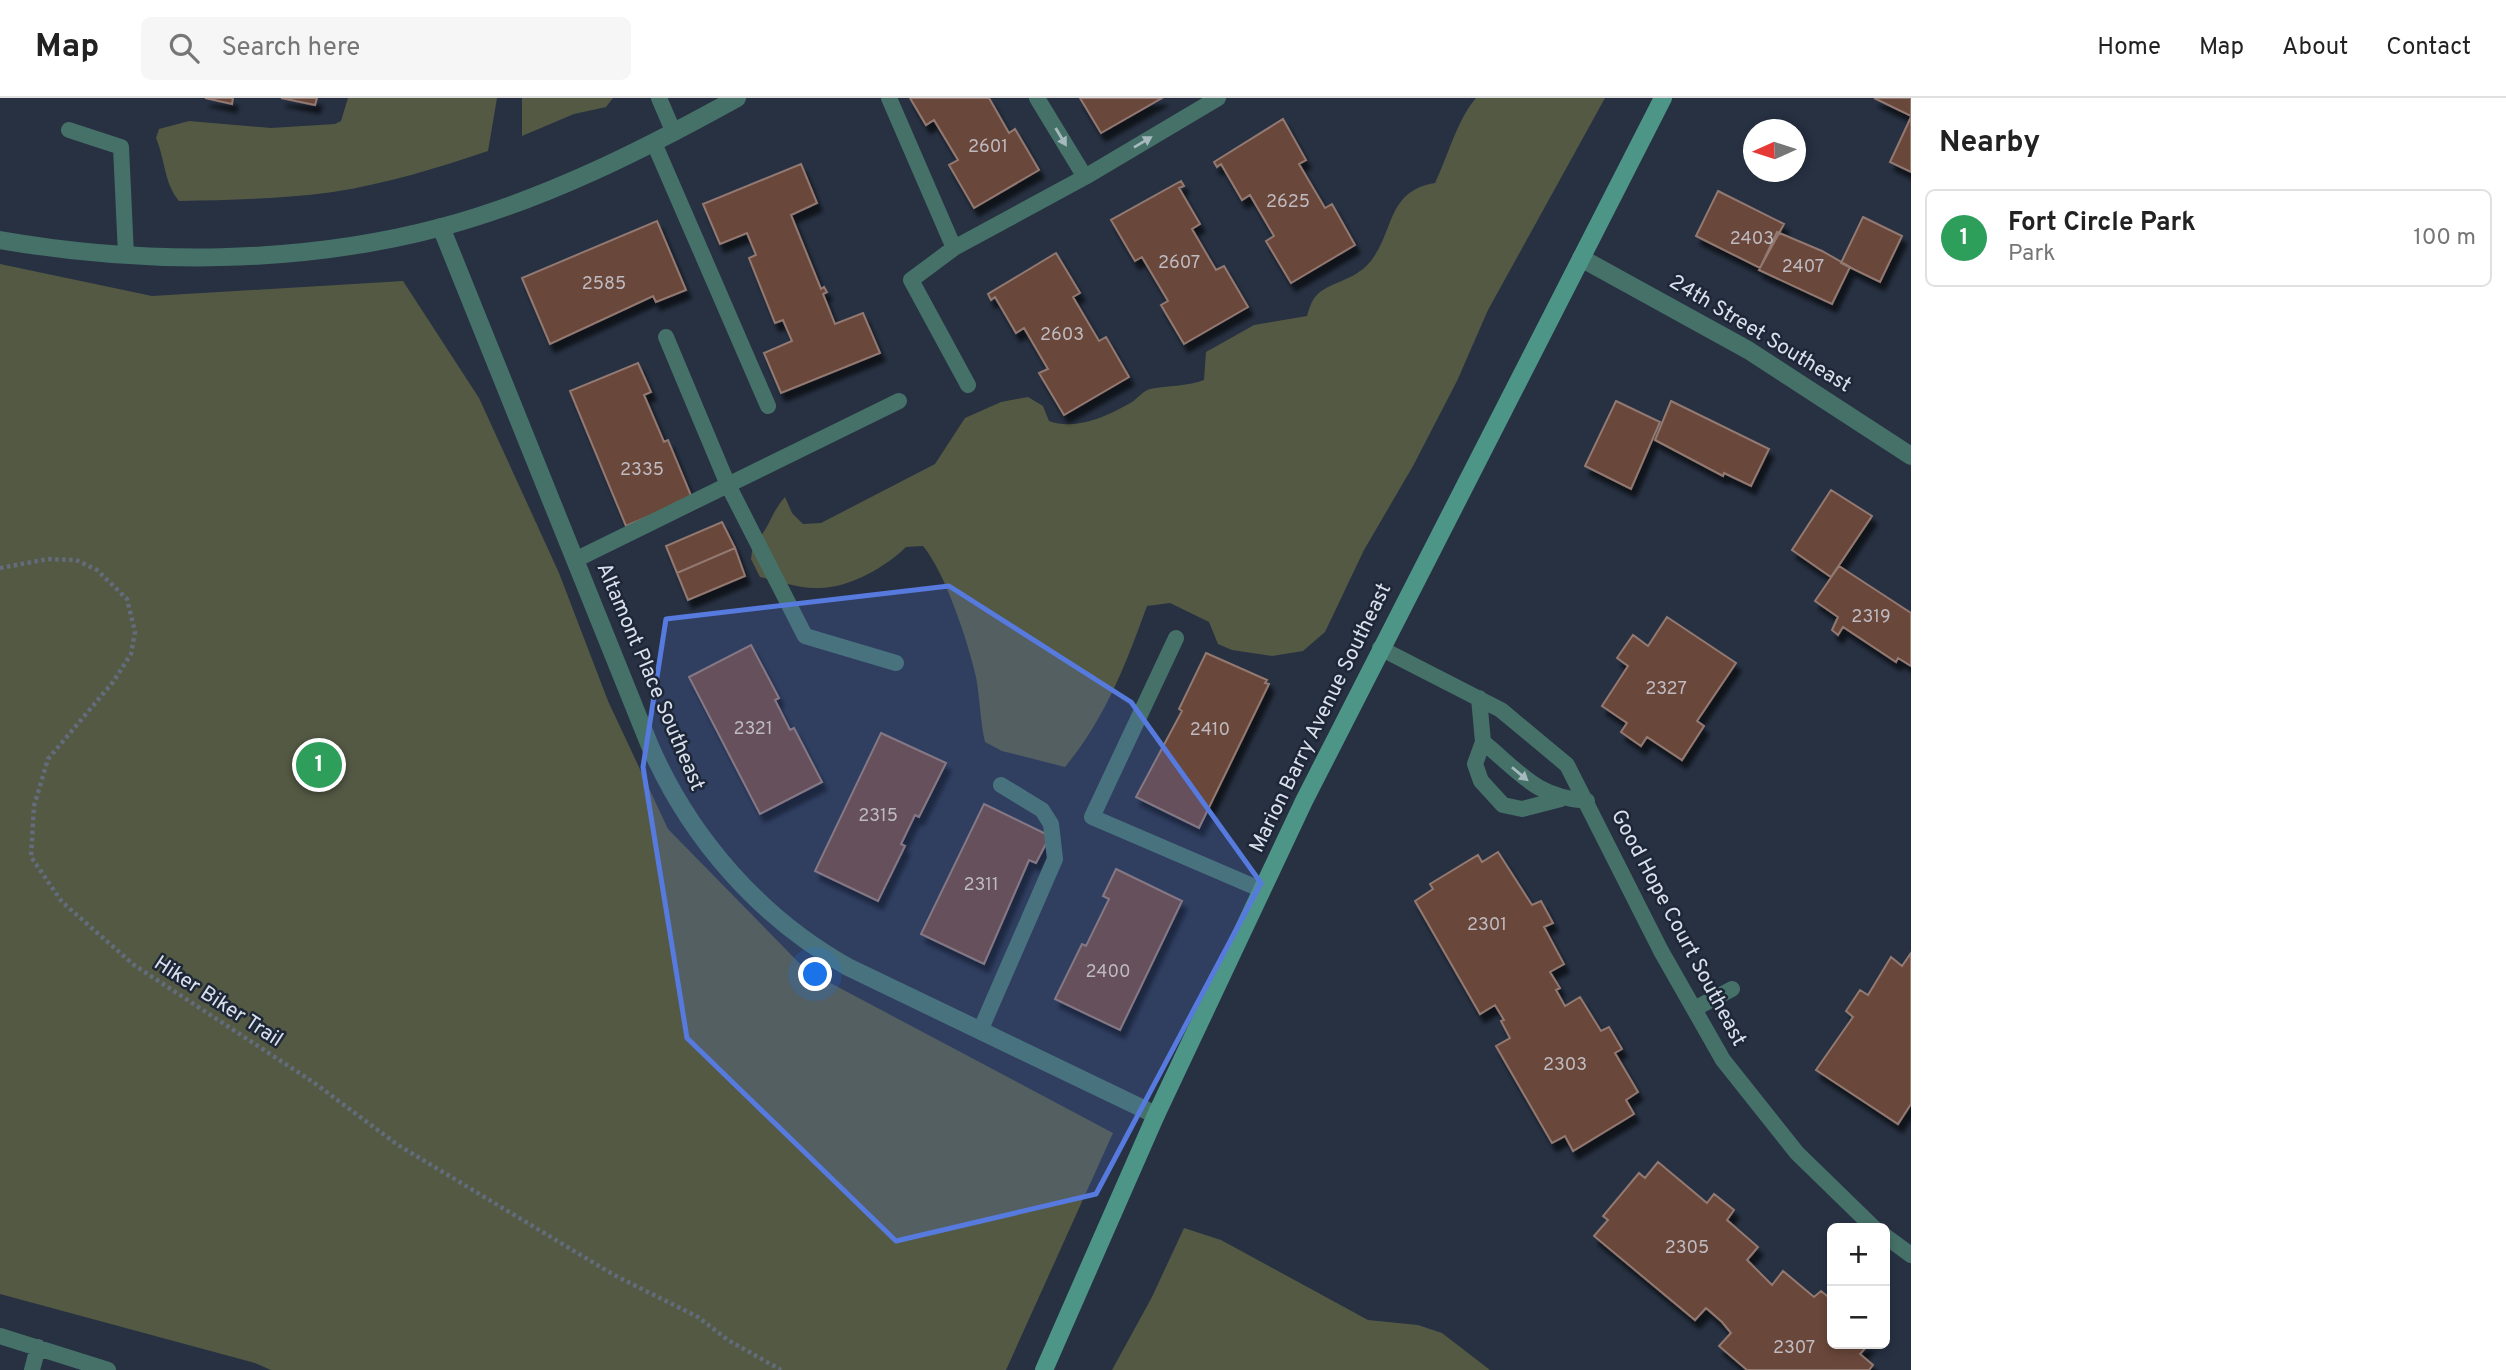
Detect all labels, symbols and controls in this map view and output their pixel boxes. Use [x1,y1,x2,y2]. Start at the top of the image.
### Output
search box [141,17,631,80]
text: Map [35,27,99,69]
icon: search [165,29,203,67]
text: Search here [221,32,360,65]
text: Home [2097,33,2161,63]
text: Map [2199,33,2244,63]
text: About [2282,33,2348,63]
text: Contact [2386,33,2471,63]
north arrow [1743,119,1806,182]
text: Nearby [1939,125,2040,162]
one-way arrow [1054,128,1067,147]
house number: 2601 [968,136,1008,159]
one-way arrow [1134,136,1153,148]
house number: 2625 [1266,191,1310,214]
text: Fort Circle Park [2008,207,2196,240]
text: 1 [1959,224,1969,253]
text: 100 m [2413,224,2476,253]
house number: 2403 [1730,228,1774,251]
text: Park [2008,240,2055,269]
house number: 2607 [1158,252,1200,275]
house number: 2407 [1782,256,1824,279]
street label: 24th Street Southeast [1664,269,1856,399]
house number: 2585 [582,273,626,296]
house number: 2603 [1040,324,1084,347]
house number: 2335 [620,459,664,482]
street label: Altamont Place Southeast [590,559,710,795]
street label: Marion Barry Avenue Southeast [1244,579,1398,857]
house number: 2319 [1851,606,1891,629]
house number: 2327 [1645,678,1687,701]
house number: 2321 [733,718,773,741]
house number: 2410 [1190,719,1230,742]
pin: 1 [296,739,342,791]
one-way arrow [1511,766,1529,782]
house number: 2315 [858,805,898,828]
street label: Good Hope Court Southeast [1604,805,1752,1051]
house number: 2311 [963,874,999,897]
house number: 2301 [1467,914,1507,937]
street label: Hiker Biker Trail [148,950,288,1054]
your location [798,957,832,991]
house number: 2400 [1086,961,1130,984]
house number: 2303 [1543,1054,1587,1077]
map controls [1827,1223,1890,1349]
button: + [1827,1223,1890,1286]
house number: 2305 [1665,1237,1709,1260]
button: − [1827,1286,1890,1349]
house number: 2307 [1773,1337,1815,1360]

